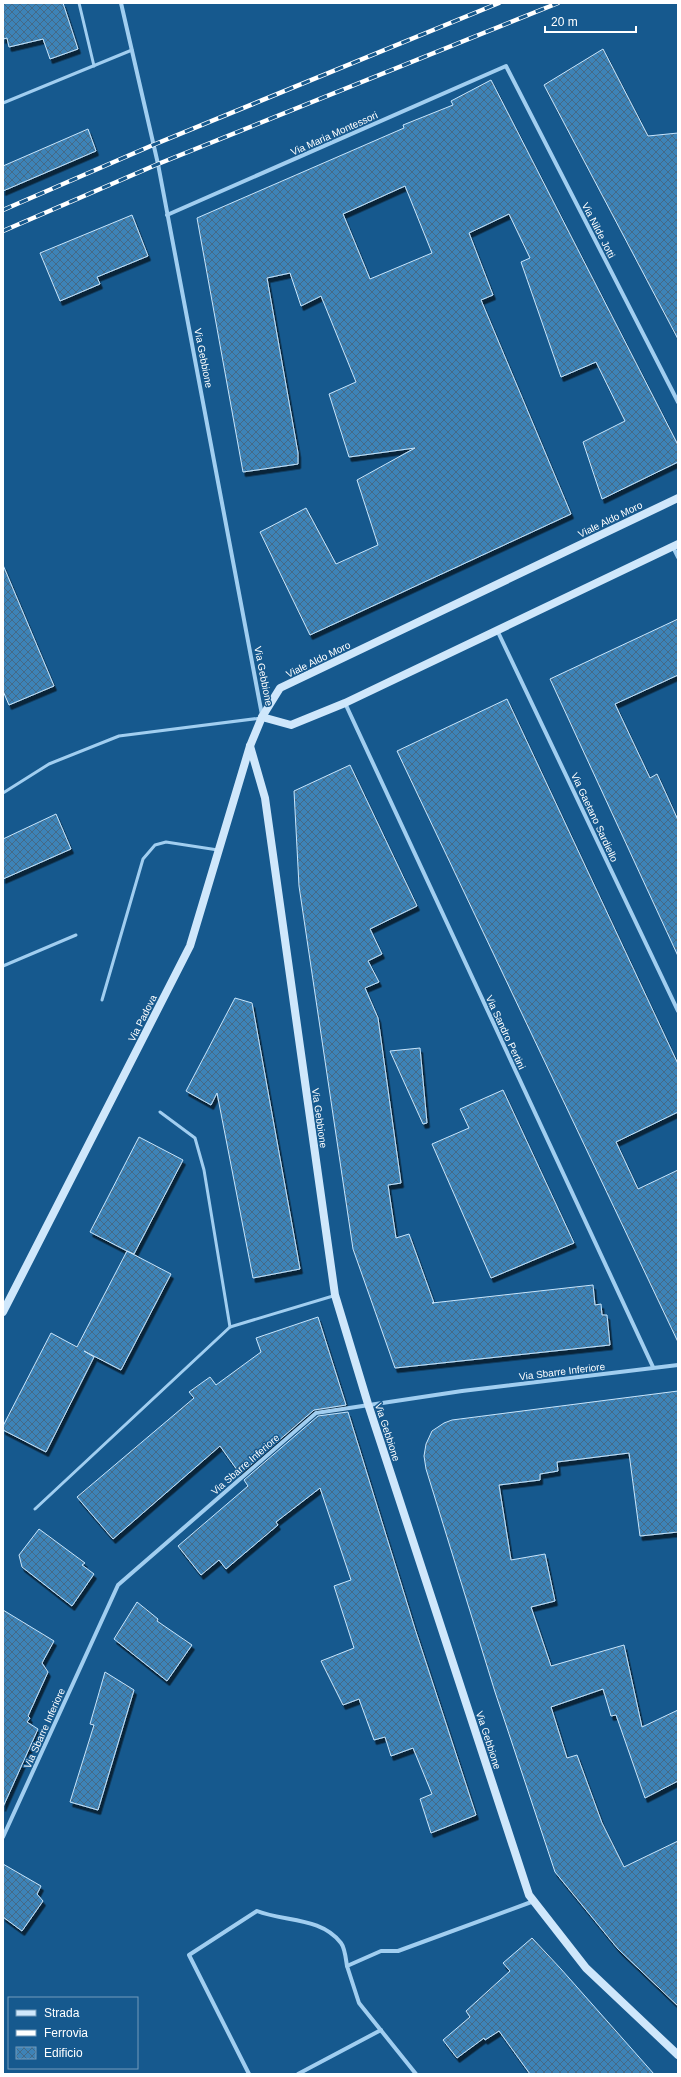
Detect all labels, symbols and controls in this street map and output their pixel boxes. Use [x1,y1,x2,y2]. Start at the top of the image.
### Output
scale bar [545,8,636,34]
text: 20 m [551,15,578,29]
street label: Via Maria Montessori [289,109,379,158]
street label: Via Nilde Jotti [580,201,617,260]
street label: Via Gebbione [192,327,215,389]
street label: Viale Aldo Moro [576,499,644,540]
street label: Viale Aldo Moro [284,639,352,680]
street label: Via Gebbione [252,645,275,707]
street label: Via Gaetano Sardiello [569,771,620,864]
street label: Via Padova [126,993,159,1043]
street label: Via Sandro Pertini [484,993,528,1071]
street label: Via Gebbione [310,1087,329,1149]
street label: Via Sbarre Inferiore [518,1361,606,1382]
street label: Via Gebbione [373,1402,402,1463]
street label: Via Sbarre Inferiore [209,1432,282,1497]
street label: Via Sbarre Inferiore [22,1686,67,1770]
street label: Via Gebbione [474,1710,503,1771]
legend [8,1997,138,2069]
text: Strada [44,2006,80,2020]
text: Ferrovia [44,2026,88,2040]
text: Edificio [44,2046,83,2060]

